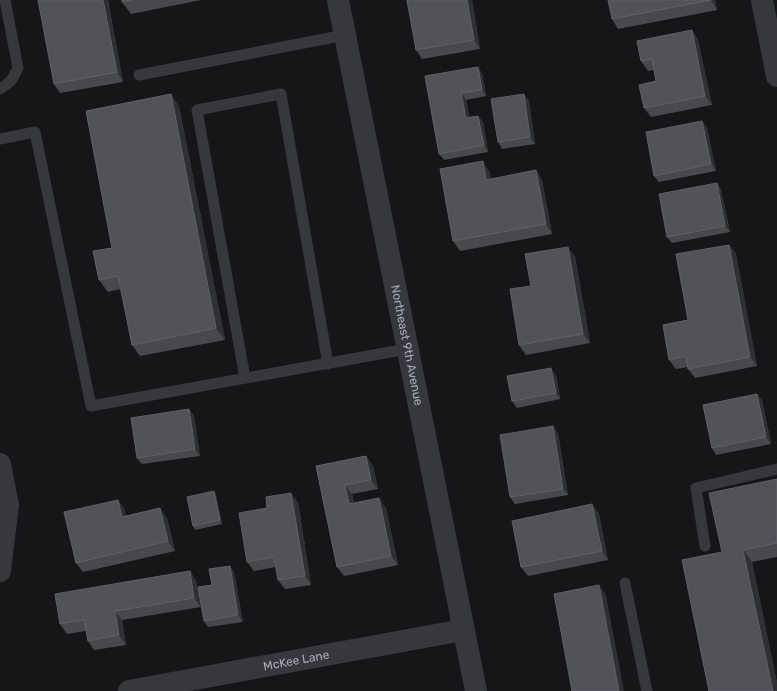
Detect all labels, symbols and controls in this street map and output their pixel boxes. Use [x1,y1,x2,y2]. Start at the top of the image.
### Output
street label: Northeast 9th Avenue [388,284,426,407]
street label: McKee Lane [262,648,331,673]

